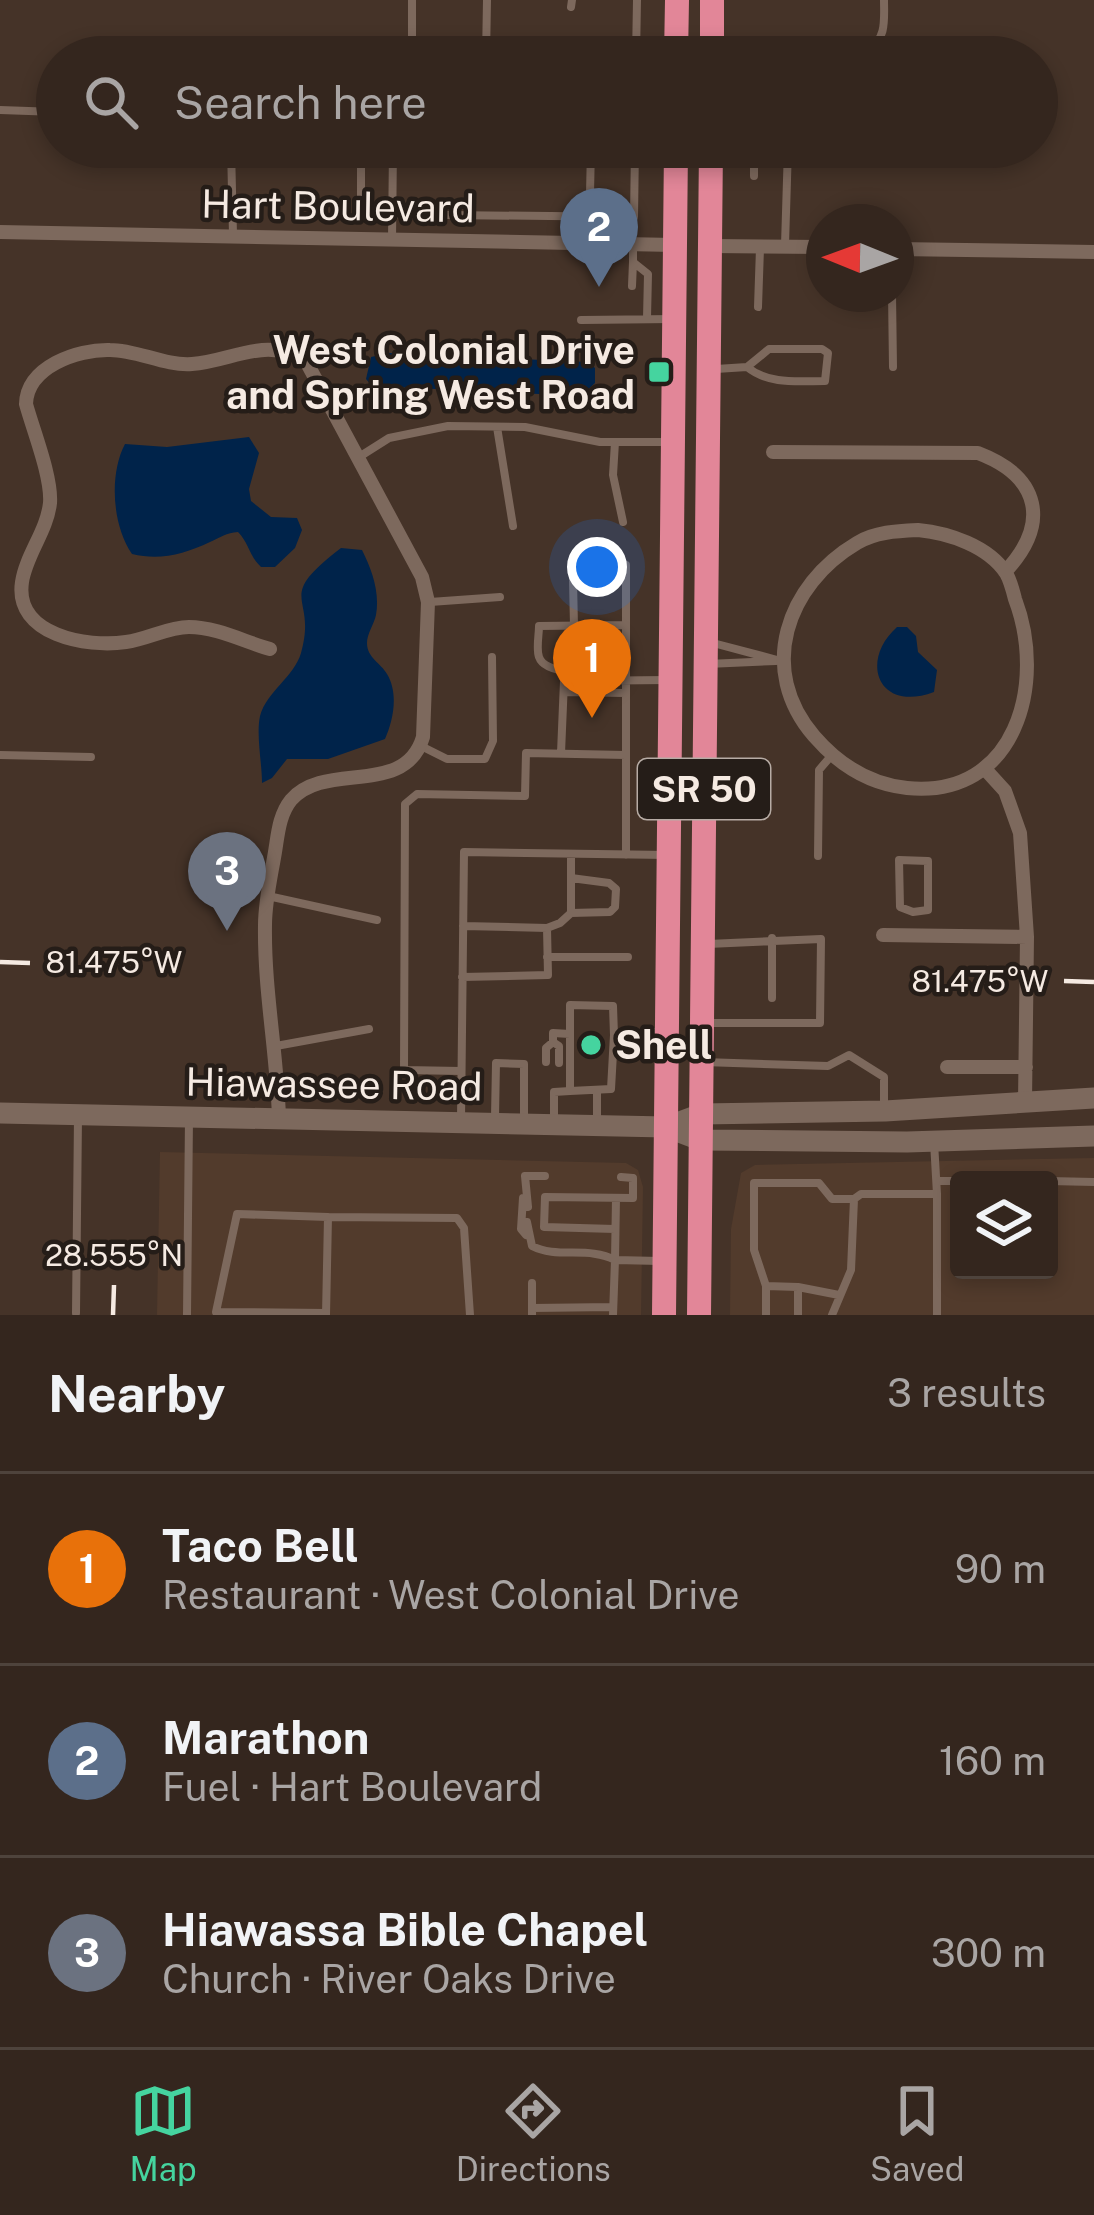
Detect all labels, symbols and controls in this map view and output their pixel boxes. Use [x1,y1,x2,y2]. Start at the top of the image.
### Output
search box [36,36,1058,168]
icon: search [78,69,144,135]
text: Search here [174,76,427,129]
street label: Hart Boulevard [201,181,475,231]
pin: 2 [560,188,638,287]
north arrow [806,204,914,312]
place label: West Colonial Drive and Spring West Road [226,327,635,418]
marker: West Colonial Drive and Spring West Road [646,359,672,385]
your location [567,537,627,597]
pin: 1 [553,619,631,718]
road number: SR 50 [638,759,770,819]
pin: 3 [188,832,266,931]
text: 81.475°W [46,944,182,980]
text: 81.475°W [912,963,1048,999]
place label: Shell [615,1022,713,1068]
marker: Shell [578,1032,604,1058]
street label: Hiawassee Road [185,1058,483,1110]
map controls [950,1171,1058,1279]
button: layers [950,1171,1058,1279]
text: 28.555°N [45,1237,183,1273]
text: Nearby [48,1364,225,1423]
text: 3 results [887,1370,1046,1416]
text: Taco Bell [162,1519,359,1572]
text: 1 [79,1546,95,1592]
text: 90 m [955,1546,1046,1592]
text: Restaurant · West Colonial Drive [162,1572,740,1618]
text: Marathon [162,1711,369,1764]
text: 2 [75,1738,99,1784]
text: 160 m [939,1738,1046,1784]
text: Fuel · Hart Boulevard [162,1764,542,1810]
text: Hiawassa Bible Chapel [162,1903,648,1956]
text: 3 [74,1930,100,1976]
text: 300 m [931,1930,1046,1976]
text: Church · River Oaks Drive [162,1956,616,2002]
tab: Map [130,2078,197,2188]
tab: Directions [456,2078,611,2188]
tab: Saved [870,2078,964,2188]

